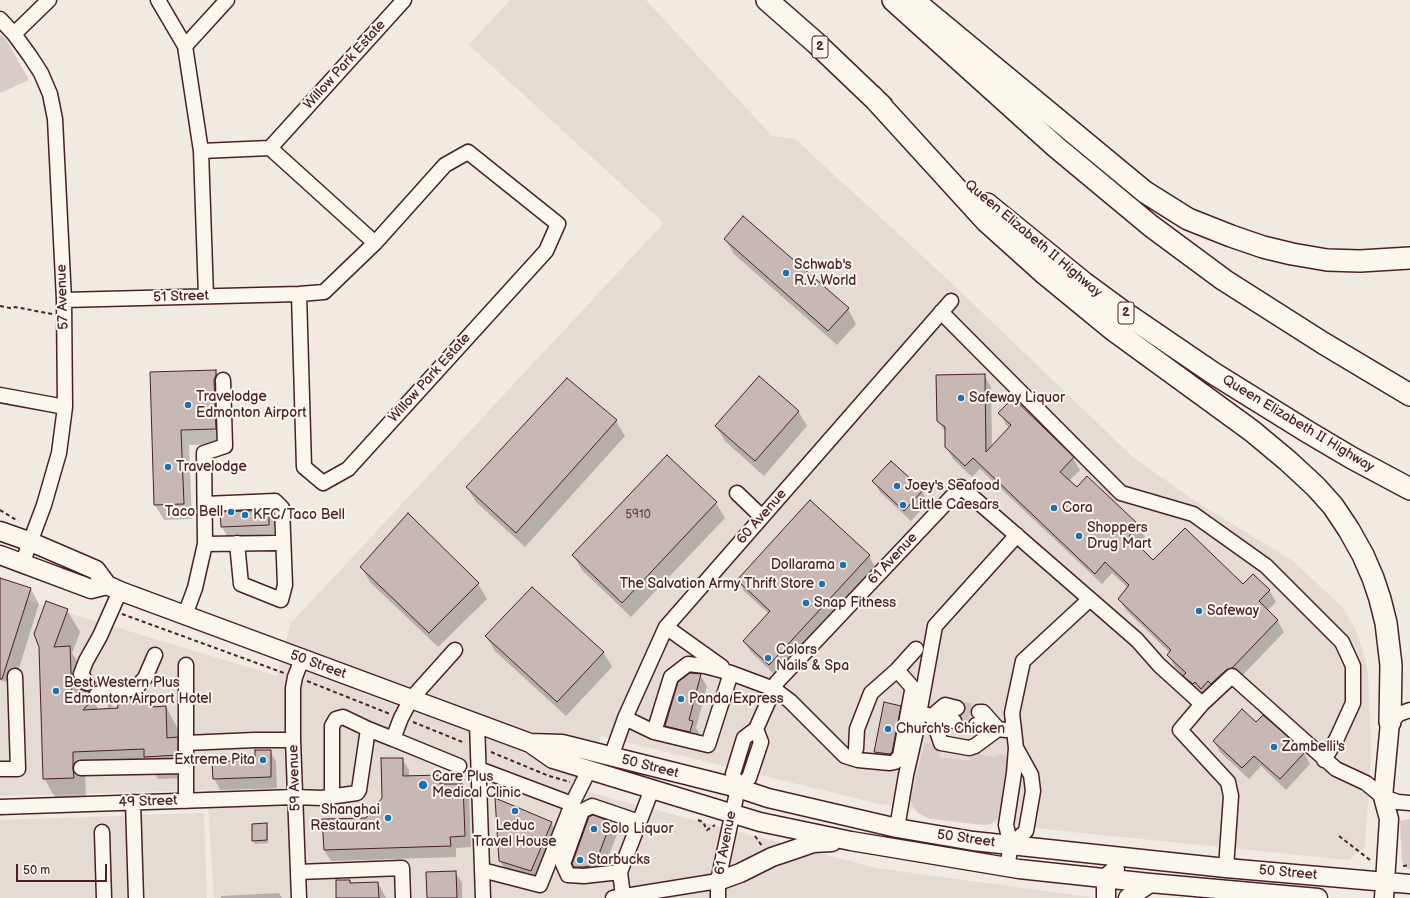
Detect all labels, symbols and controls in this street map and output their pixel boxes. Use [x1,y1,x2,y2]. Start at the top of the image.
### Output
street label: Willow Park Estate [300,17,390,113]
road number: 2 [812,36,828,58]
street label: Queen Elizabeth II Highway [961,177,1105,301]
place label: Schwab's R.V. World [794,257,856,290]
street label: 57 Avenue [53,264,73,330]
marker: Schwab's R.V. World [781,268,791,278]
street label: 51 Street [153,288,209,306]
road number: 2 [1118,302,1134,324]
street label: Willow Park Estate [385,330,475,426]
street label: Queen Elizabeth II Highway [1219,372,1377,476]
place label: Travelodge Edmonton Airport [196,389,307,422]
place label: Safeway Liquor [969,390,1065,406]
marker: Safeway Liquor [956,393,966,403]
marker: Travelodge Edmonton Airport [183,400,193,410]
place label: Travelodge [176,459,247,475]
marker: Travelodge [163,462,173,472]
place label: Joey's Seafood [905,478,1000,494]
marker: Joey's Seafood [892,481,902,491]
street label: 60 Avenue [734,486,790,548]
place label: Little Caesars [911,497,999,513]
marker: Little Caesars [898,500,908,510]
place label: Cora [1062,500,1093,516]
marker: Cora [1049,503,1059,513]
place label: Taco Bell [165,504,223,520]
marker: Taco Bell [226,507,236,517]
place label: KFC/Taco Bell [253,507,345,523]
house number: 5910 [625,508,651,522]
marker: KFC/Taco Bell [240,510,250,520]
place label: Shoppers Drug Mart [1087,520,1151,552]
street label: 61 Avenue [865,530,921,588]
marker: Shoppers Drug Mart [1074,531,1084,541]
place label: Dollarama [771,557,835,573]
marker: Dollarama [838,560,848,570]
place label: The Salvation Army Thrift Store [620,576,814,592]
marker: The Salvation Army Thrift Store [817,579,827,589]
place label: Snap Fitness [814,595,896,611]
marker: Snap Fitness [801,598,811,608]
place label: Safeway [1207,603,1259,619]
marker: Safeway [1194,606,1204,616]
place label: Colors Nails & Spa [776,642,849,674]
street label: 50 Street [288,647,348,683]
marker: Colors Nails & Spa [763,653,773,663]
place label: Best Western Plus Edmonton Airport Hotel [64,675,212,708]
marker: Best Western Plus Edmonton Airport Hotel [51,686,61,696]
place label: Panda Express [689,691,784,707]
marker: Panda Express [676,694,686,704]
place label: Church's Chicken [896,721,1005,737]
marker: Church's Chicken [883,724,893,734]
place label: Zambelli's [1282,739,1345,755]
marker: Zambelli's [1269,742,1279,752]
street label: 59 Avenue [285,744,305,812]
place label: Extreme Pita [174,752,255,768]
street label: 50 Street [620,752,680,782]
marker: Extreme Pita [258,755,268,765]
place label: Care Plus Medical Clinic [432,769,521,802]
marker: Care Plus Medical Clinic [417,779,429,791]
street label: 49 Street [118,793,178,811]
place label: Shanghai Restaurant [310,802,380,834]
marker: Leduc Travel House [510,806,520,816]
street label: 61 Avenue [712,810,740,876]
marker: Shanghai Restaurant [383,813,393,823]
place label: Leduc Travel House [473,818,557,850]
place label: Solo Liquor [602,821,673,837]
marker: Solo Liquor [589,824,599,834]
street label: 50 Street [936,827,996,851]
place label: Starbucks [588,852,650,868]
marker: Starbucks [575,855,585,865]
scale bar [18,856,109,882]
street label: 50 Street [1258,862,1318,884]
text: 50 m [23,863,50,878]

